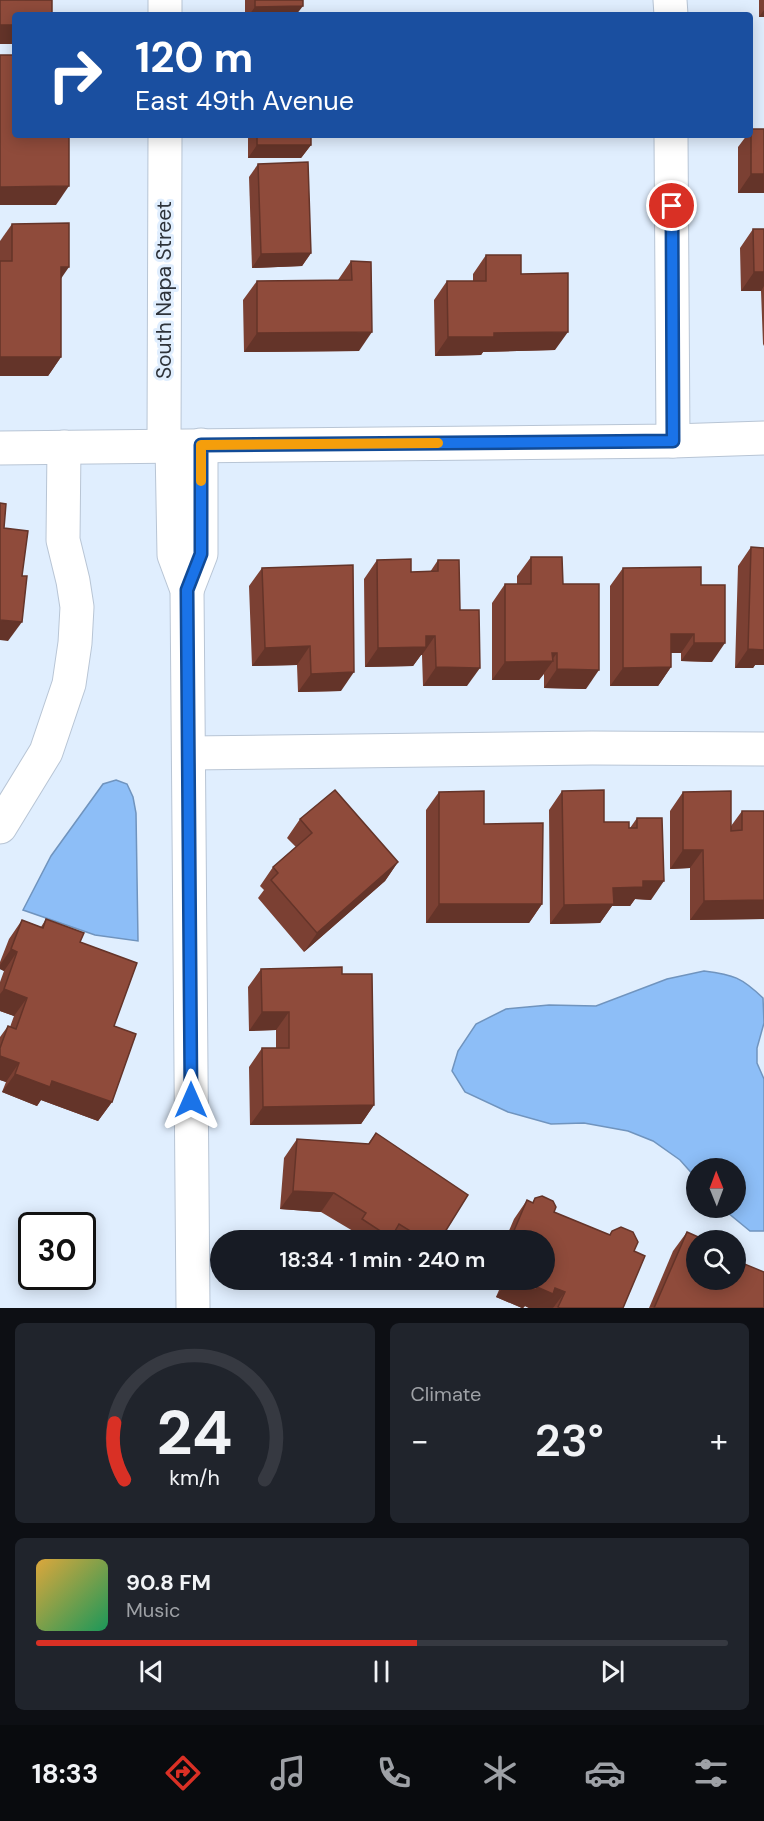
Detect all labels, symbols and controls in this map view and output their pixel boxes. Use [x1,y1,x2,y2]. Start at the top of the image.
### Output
text: 120 m [135,30,253,85]
icon: right [36,36,114,114]
text: East 49th Avenue [135,83,354,118]
pin [646,180,697,231]
icon: arrive [655,189,688,222]
street label: South Napa Street [150,201,178,379]
position arrow [159,1068,223,1132]
north arrow [686,1158,746,1218]
map controls [686,1158,746,1290]
speed limit sign: 30 [18,1212,96,1290]
button: search [686,1230,746,1290]
text: 18:34 · 1 min · 240 m [280,1245,485,1274]
text: Climate [411,1381,481,1407]
text: 24 [157,1392,233,1473]
text: 23° [535,1411,604,1470]
text: − [411,1419,429,1462]
text: + [710,1419,728,1462]
text: km/h [169,1464,220,1492]
text: 90.8 FM [126,1568,211,1597]
text: Music [126,1597,181,1623]
icon: previous [135,1655,168,1688]
icon: pause [365,1655,398,1688]
icon: next [596,1655,629,1688]
icon: directions [162,1752,204,1794]
icon: music [267,1752,309,1794]
icon: phone [373,1752,415,1794]
icon: climate [479,1752,521,1794]
icon: car [584,1752,626,1794]
icon: filters [690,1752,732,1794]
text: 18:33 [32,1756,98,1791]

